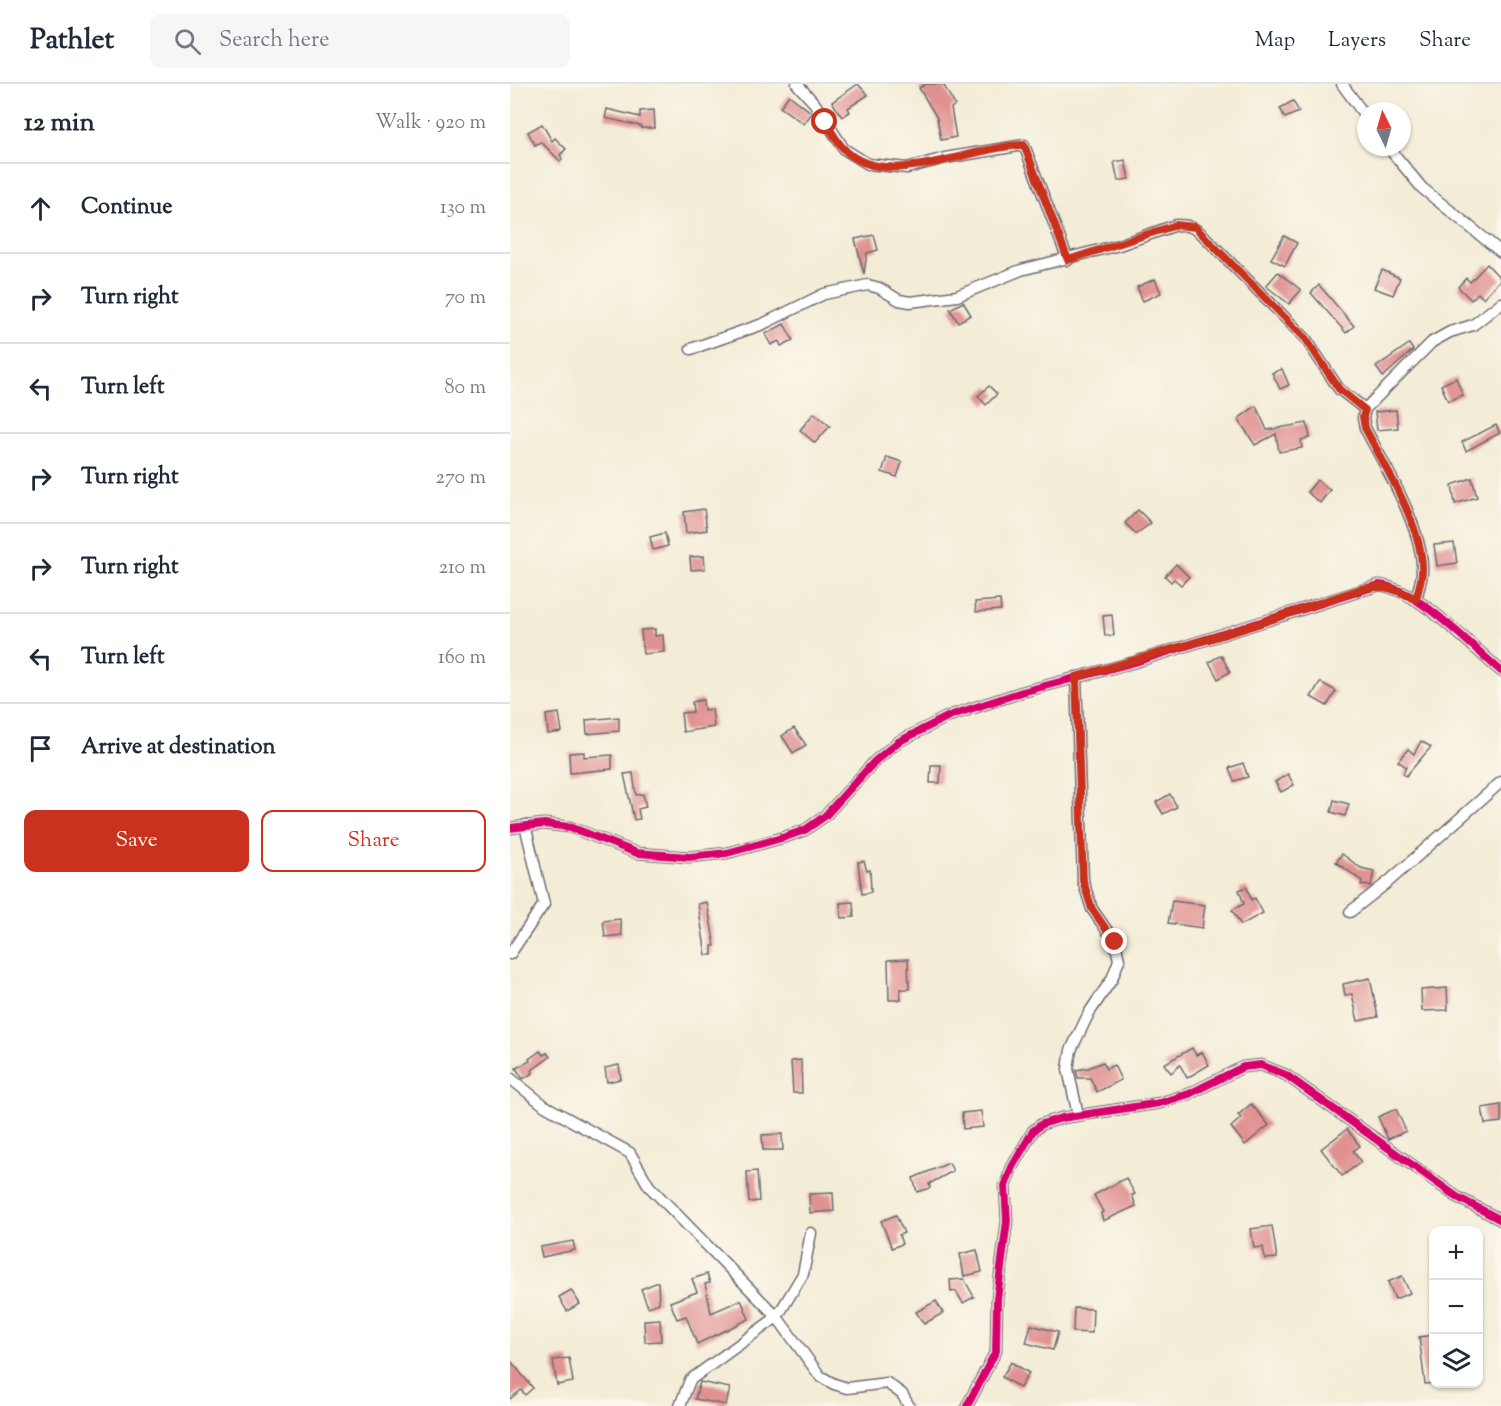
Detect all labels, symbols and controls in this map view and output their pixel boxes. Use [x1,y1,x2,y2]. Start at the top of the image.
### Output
search box [150,14,570,68]
text: Pathlet [30,21,114,61]
icon: search [171,25,204,58]
text: Search here [219,25,329,57]
text: Map [1255,26,1295,56]
text: Layers [1328,26,1386,56]
text: Share [1419,26,1471,56]
north arrow [1357,102,1411,156]
text: 12 min [24,105,95,142]
route start [811,108,837,134]
text: Walk · 920 m [375,109,486,138]
icon: ahead [24,192,57,225]
text: Continue [81,192,172,224]
text: 130 m [440,194,486,223]
icon: right [24,282,57,315]
text: Turn right [81,282,178,314]
text: 70 m [445,284,486,313]
icon: left [24,372,57,405]
text: Turn left [81,372,164,404]
text: 80 m [445,374,486,403]
icon: right [24,462,57,495]
text: Turn right [81,462,178,494]
text: 270 m [436,464,486,493]
icon: right [24,552,57,585]
text: Turn right [81,552,178,584]
text: 210 m [439,554,486,583]
icon: left [24,642,57,675]
text: Turn left [81,642,164,674]
text: 160 m [438,644,486,673]
icon: arrive [24,732,57,765]
text: Arrive at destination [81,732,276,764]
button: Save [24,810,249,872]
button: Share [261,810,486,872]
route end [1101,928,1127,954]
map controls [1429,1226,1483,1388]
button: + [1429,1226,1483,1280]
button: − [1429,1280,1483,1334]
button: layers [1429,1334,1483,1388]

